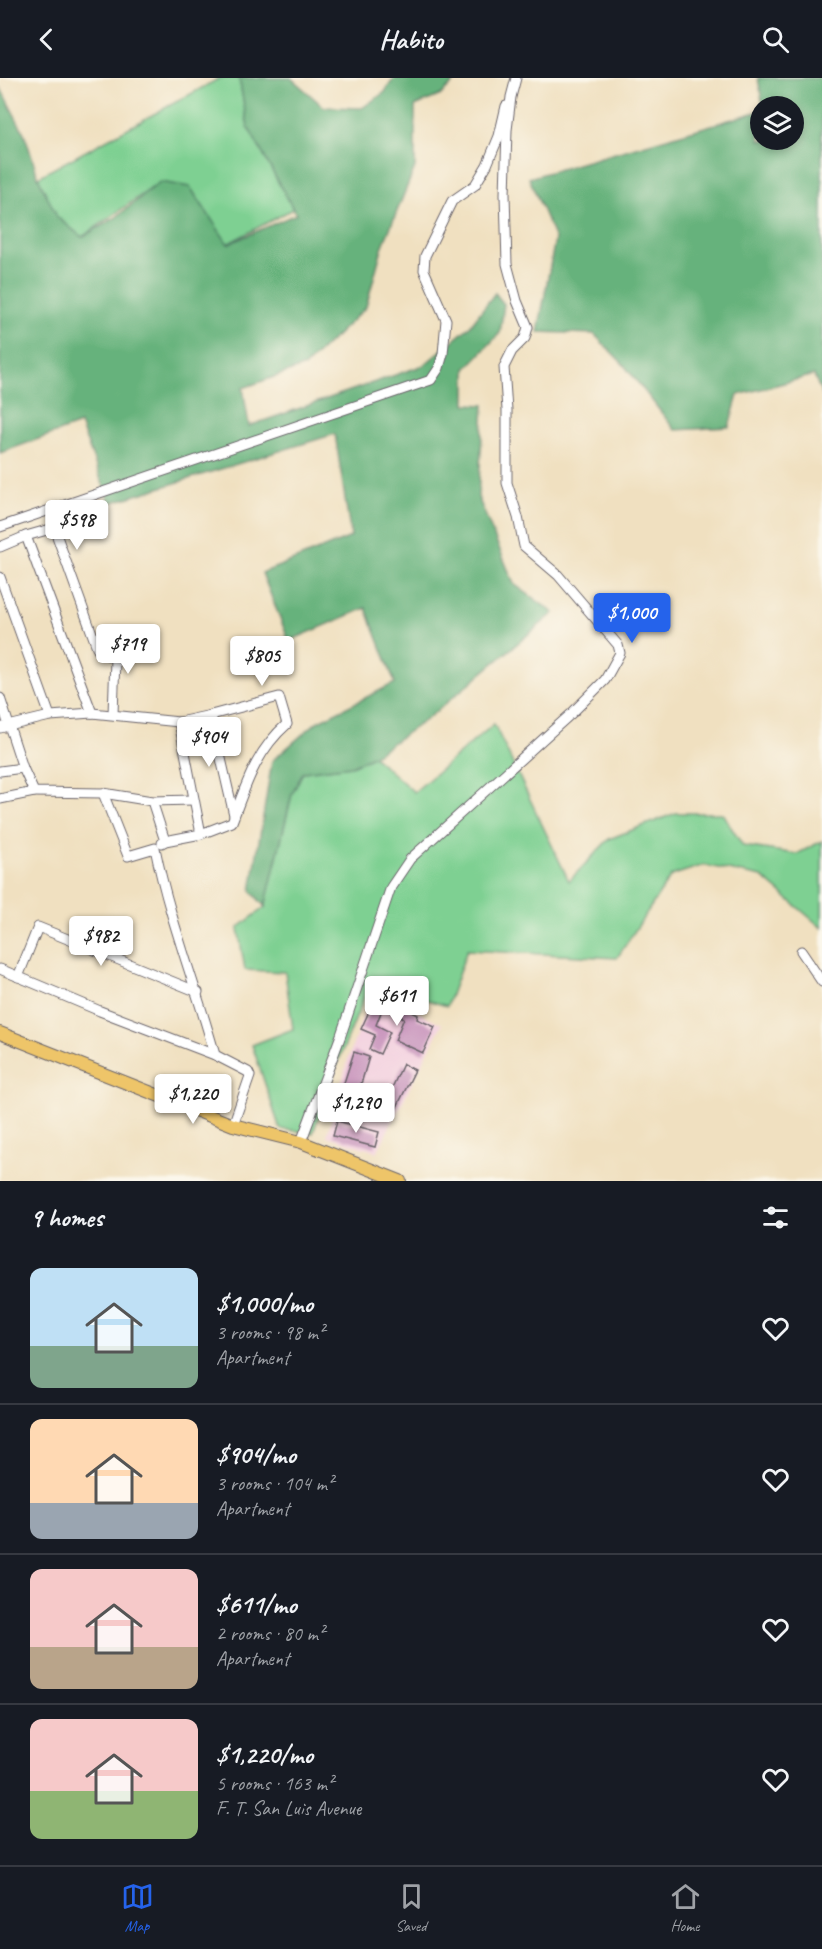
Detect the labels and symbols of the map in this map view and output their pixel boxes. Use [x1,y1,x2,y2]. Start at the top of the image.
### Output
pin: $598 [41,500,113,551]
pin: $1,000 [583,593,681,644]
pin: $719 [92,624,164,675]
pin: $805 [226,636,298,687]
pin: $904 [173,717,245,768]
pin: $982 [65,916,137,967]
pin: $611 [361,976,433,1027]
pin: $1,220 [144,1074,242,1125]
pin: $1,290 [307,1083,405,1134]

